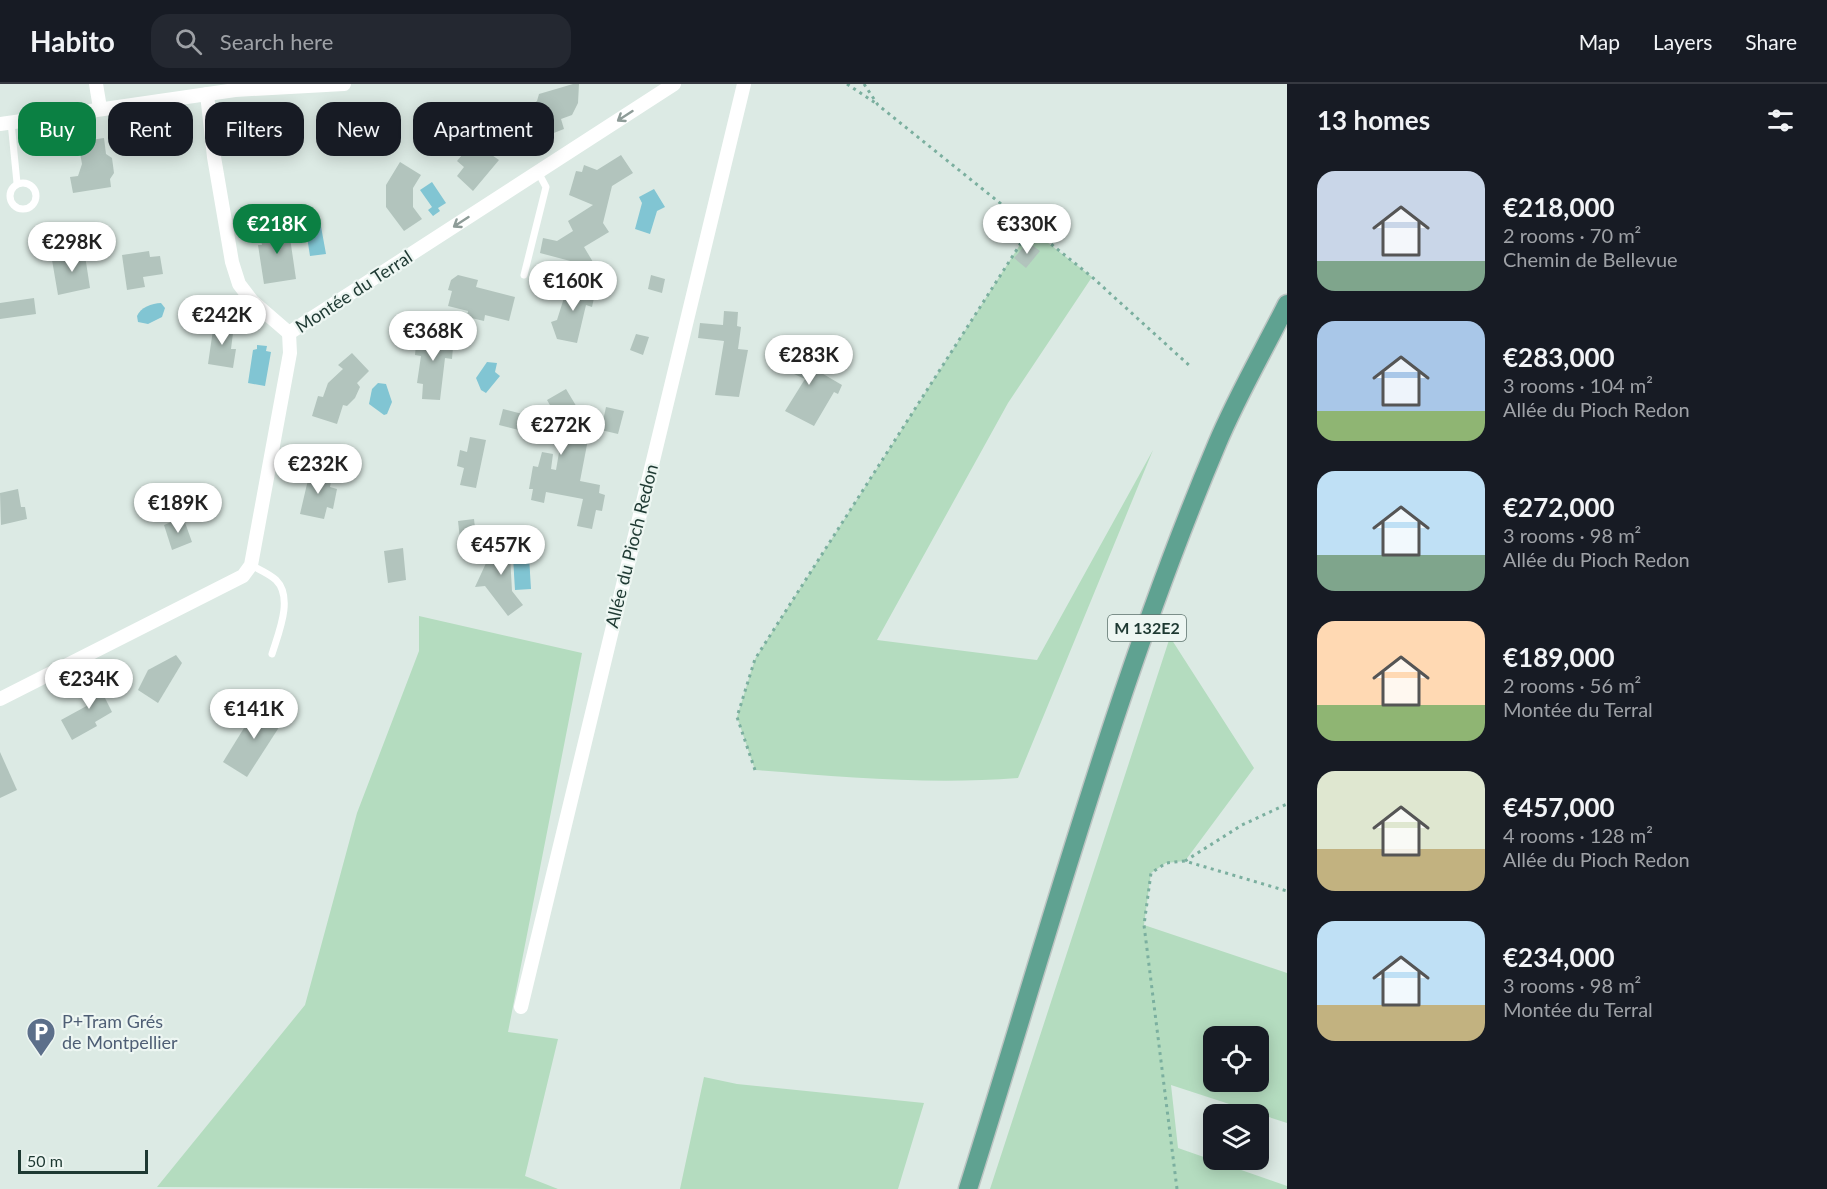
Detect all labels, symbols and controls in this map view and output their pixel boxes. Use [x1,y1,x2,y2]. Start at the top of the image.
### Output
search box [151,14,571,68]
text: Habito [30,24,115,58]
icon: search [172,25,205,58]
text: Search here [220,28,333,55]
text: Map [1579,29,1620,54]
text: Layers [1653,29,1712,54]
text: Share [1745,29,1797,54]
chip: Buy [18,102,96,156]
chip: Rent [108,102,193,156]
chip: Filters [205,102,304,156]
chip: New [316,102,401,156]
chip: Apartment [413,102,554,156]
text: 13 homes [1317,104,1430,136]
icon: filters [1764,104,1797,137]
one-way arrow [617,110,634,122]
text: €218,000 [1503,191,1615,223]
icon: home [1365,195,1437,267]
pin: €218K [235,204,319,255]
pin: €330K [985,204,1069,255]
text: €218K [247,211,307,235]
text: €330K [997,211,1057,235]
one-way arrow [453,216,470,228]
pin: €298K [30,222,114,273]
text: 2 rooms · 70 m² [1503,223,1641,247]
text: €298K [42,229,102,253]
street label: Montée du Terral [291,245,416,337]
text: Chemin de Bellevue [1503,247,1678,271]
pin: €160K [531,261,615,312]
text: €160K [543,268,603,292]
pin: €242K [180,295,264,346]
text: €242K [192,302,252,326]
pin: €368K [391,311,475,362]
text: €368K [403,318,463,342]
pin: €283K [767,335,851,386]
text: €283,000 [1503,341,1615,373]
text: €283K [779,342,839,366]
icon: home [1365,345,1437,417]
text: 3 rooms · 104 m² [1503,373,1653,397]
text: Allée du Pioch Redon [1503,397,1690,421]
pin: €272K [519,405,603,456]
text: €272K [531,412,591,436]
pin: €232K [276,444,360,495]
text: €232K [288,451,348,475]
street label: Allée du Pioch Redon [600,462,662,630]
pin: €189K [136,483,220,534]
text: €189K [148,490,208,514]
text: €272,000 [1503,491,1615,523]
icon: home [1365,495,1437,567]
text: 3 rooms · 98 m² [1503,523,1641,547]
pin: €457K [459,525,543,576]
text: €457K [471,532,531,556]
text: Allée du Pioch Redon [1503,547,1690,571]
road number: M 132E2 [1108,615,1186,641]
text: €189,000 [1503,641,1615,673]
icon: home [1365,645,1437,717]
pin: €234K [47,659,131,710]
text: €234K [59,666,119,690]
text: 2 rooms · 56 m² [1503,673,1641,697]
pin: €141K [212,689,296,740]
text: €141K [224,696,284,720]
text: Montée du Terral [1503,697,1653,721]
text: €457,000 [1503,791,1615,823]
icon: home [1365,795,1437,867]
text: 4 rooms · 128 m² [1503,823,1653,847]
text: Allée du Pioch Redon [1503,847,1690,871]
text: €234,000 [1503,941,1615,973]
icon: home [1365,945,1437,1017]
text: 3 rooms · 98 m² [1503,973,1641,997]
text: Montée du Terral [1503,997,1653,1021]
place label: P+Tram Grés de Montpellier [62,1010,178,1053]
parking icon: P+Tram Grés de Montpellier [25,1016,57,1058]
map controls [1203,1026,1269,1170]
button: locate [1203,1026,1269,1092]
button: layers [1203,1104,1269,1170]
scale bar [18,1147,148,1174]
text: 50 m [27,1151,63,1170]

